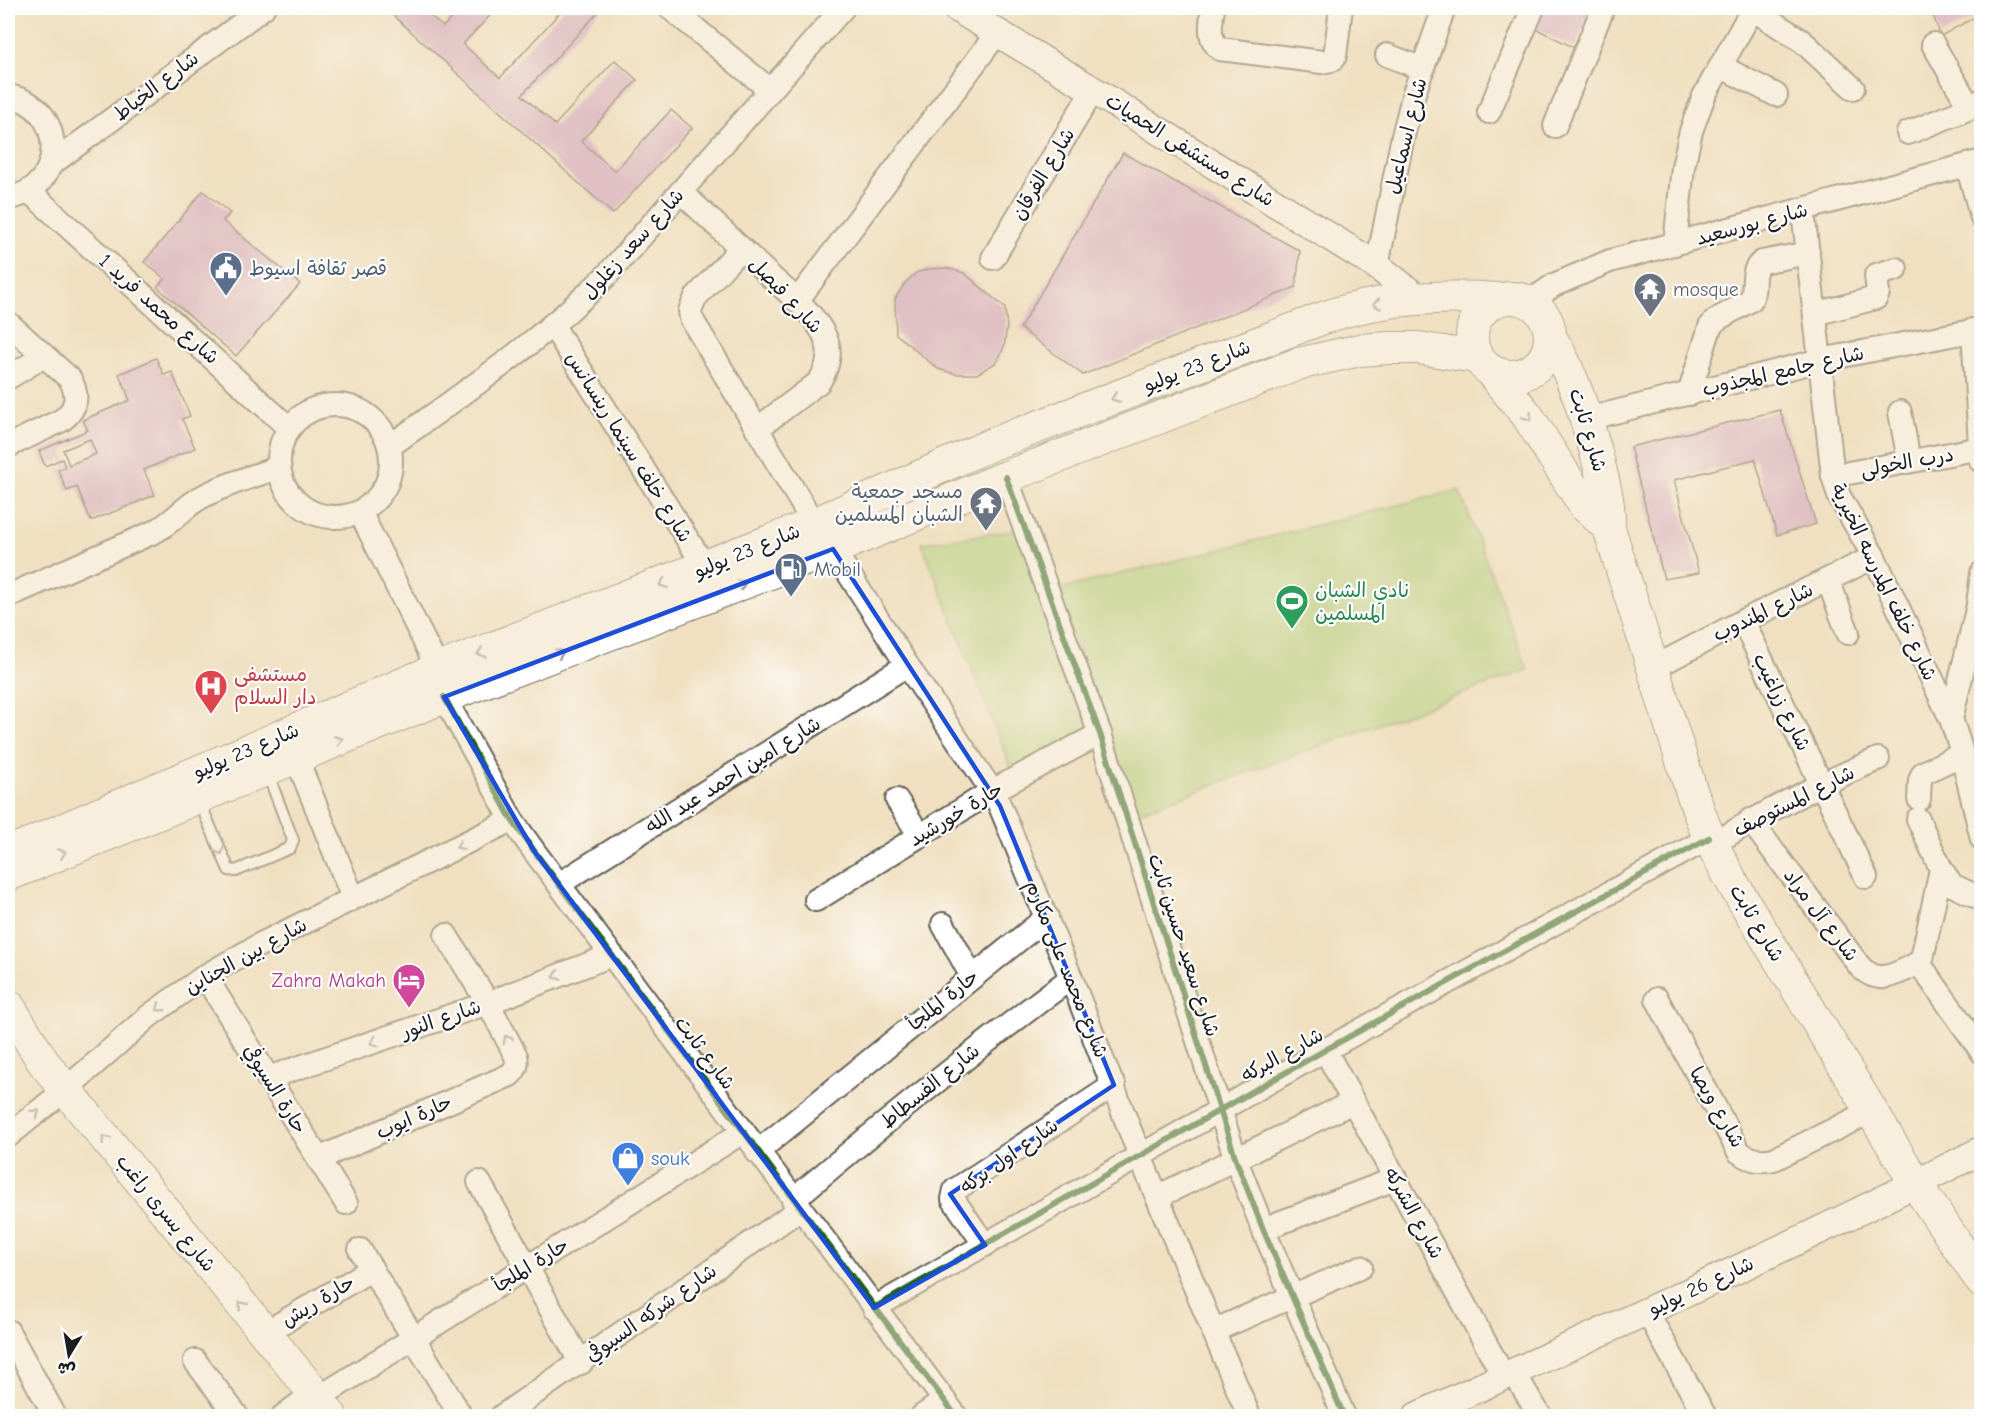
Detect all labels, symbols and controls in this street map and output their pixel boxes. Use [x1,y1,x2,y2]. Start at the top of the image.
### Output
street label: شارع الخياط [109,46,204,127]
street label: شارع اسماعيل [1380,75,1434,197]
street label: شارع مستشفى الحميات [1100,89,1279,213]
street label: شارع الفرقان [1007,124,1081,225]
street label: شارع سعد زغلول [577,184,690,305]
street label: شارع بورسعيد [1694,198,1811,252]
street label: شارع محمد فريد 1 [93,249,224,370]
public building icon: قصر ثقافة اسيوط [208,250,244,297]
street label: شارع فيصل [743,252,827,339]
place label: قصر ثقافة اسيوط [249,257,387,280]
temple icon: mosque [1632,271,1668,318]
place label: mosque [1673,278,1739,301]
one-way arrow [1373,297,1383,310]
street label: شارع 23 يوليو [1139,335,1255,399]
street label: شارع جامع المجذوب [1700,341,1867,404]
street label: شارع خلف سينما رينسانس [559,348,697,548]
street label: شارع ثابت [1563,386,1612,475]
one-way arrow [1110,390,1121,403]
one-way arrow [1521,411,1532,422]
street label: درب الخولى [1859,443,1955,482]
place label: مسجد جمعية الشبان المسلمين [835,480,963,526]
street label: شارع خلف المدرسه الخيرية [1824,480,1942,685]
temple icon: مسجد جمعية الشبان المسلمين [968,485,1004,532]
street label: شارع 23 يوليو [689,519,804,585]
fuel station icon: Mobil [773,551,809,598]
place label: Mobil [814,558,861,581]
one-way arrow [658,576,669,589]
one-way arrow [736,578,747,591]
street label: شارع المندوب [1709,578,1818,648]
place label: نادي الشبان المسلمين [1315,579,1409,625]
sports icon: نادي الشبان المسلمين [1274,583,1310,630]
one-way arrow [476,646,487,658]
one-way arrow [554,648,565,660]
street label: شارع زراغيب [1747,649,1816,755]
place label: مستشفى دار السلام [234,663,316,712]
hospital icon: مستشفى دار السلام [193,668,229,715]
street label: شارع امين احمد عبد الله [641,712,826,840]
street label: شارع 23 يوليو [189,718,303,786]
one-way arrow [333,735,344,747]
street label: شارع المستوصف [1730,761,1859,843]
street label: حارة خورشيد [905,777,1007,851]
one-way arrow [455,838,466,850]
one-way arrow [213,845,225,856]
one-way arrow [55,848,66,860]
street label: شارع سعيد حسين ثابت [1142,851,1224,1040]
street label: شارع آل مراد [1777,864,1863,967]
street label: شارع محمد على مكارم [1018,877,1113,1062]
street label: شارع ثابت [1723,880,1789,967]
street label: شارع بين الجناين [181,913,312,1001]
hotel icon: Zahra Makah [391,962,427,1009]
street label: حارة الملجأ [903,965,983,1035]
place label: Zahra Makah [271,969,386,992]
one-way arrow [552,969,563,981]
street label: شارع النور [396,995,485,1046]
one-way arrow [155,1000,166,1011]
street label: شارع ثابت [668,1012,740,1095]
street label: شارع البركه [1237,1023,1328,1089]
one-way arrow [369,1035,379,1047]
one-way arrow [503,1035,514,1045]
street label: حارة السيوفي [237,1039,313,1139]
street label: شارع الفسطاط [876,1039,986,1135]
street label: شارع ويصا [1683,1062,1749,1153]
street label: حارة ايوب [372,1090,456,1144]
one-way arrow [29,1109,40,1120]
street label: شارع اول بركه [955,1114,1064,1200]
one-way arrow [101,1135,112,1146]
shop icon: souk [610,1140,646,1187]
place label: souk [651,1147,690,1170]
street label: شارع يسرى راغب [110,1150,220,1278]
street label: شارع الشركه [1378,1163,1449,1264]
street label: حارة الملجأ [489,1233,573,1297]
street label: شارع 26 يوليو [1644,1252,1758,1323]
street label: شارع شركه السيوفي [580,1258,722,1368]
street label: حارة ريش [277,1270,359,1332]
one-way arrow [238,1301,249,1312]
north arrow [39,1325,99,1385]
text: ش [56,1358,77,1379]

